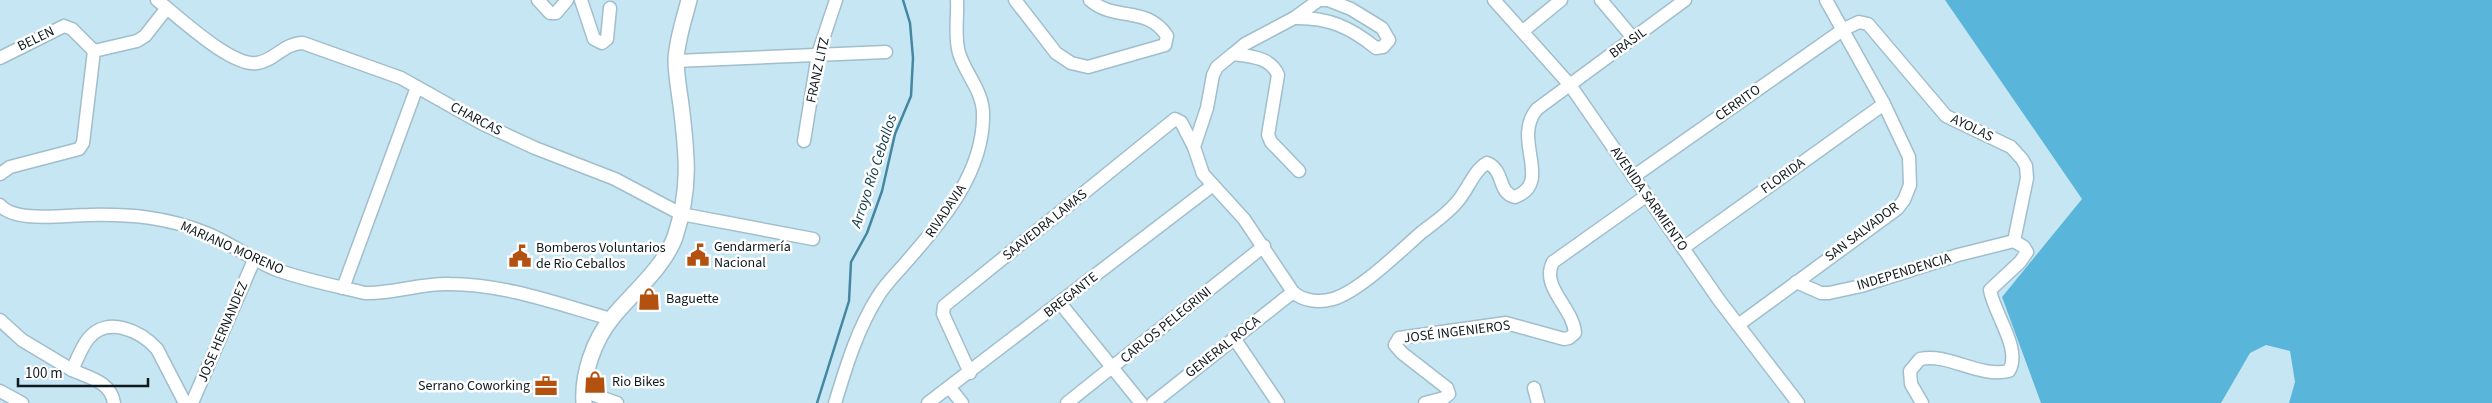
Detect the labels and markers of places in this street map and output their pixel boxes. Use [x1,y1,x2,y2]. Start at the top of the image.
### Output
place label: Gendarmería Nacional [714,237,791,273]
place label: Bomberos Voluntarios de Rio Ceballos [536,238,666,274]
public building icon: Gendarmería Nacional [685,242,711,268]
public building icon: Bomberos Voluntarios de Rio Ceballos [507,243,533,269]
shop icon: Baguette [636,286,662,312]
place label: Baguette [666,289,719,309]
shop icon: Rio Bikes [582,369,608,395]
place label: Rio Bikes [612,372,665,392]
office icon: Serrano Coworking [533,373,559,399]
place label: Serrano Coworking [418,376,530,396]

